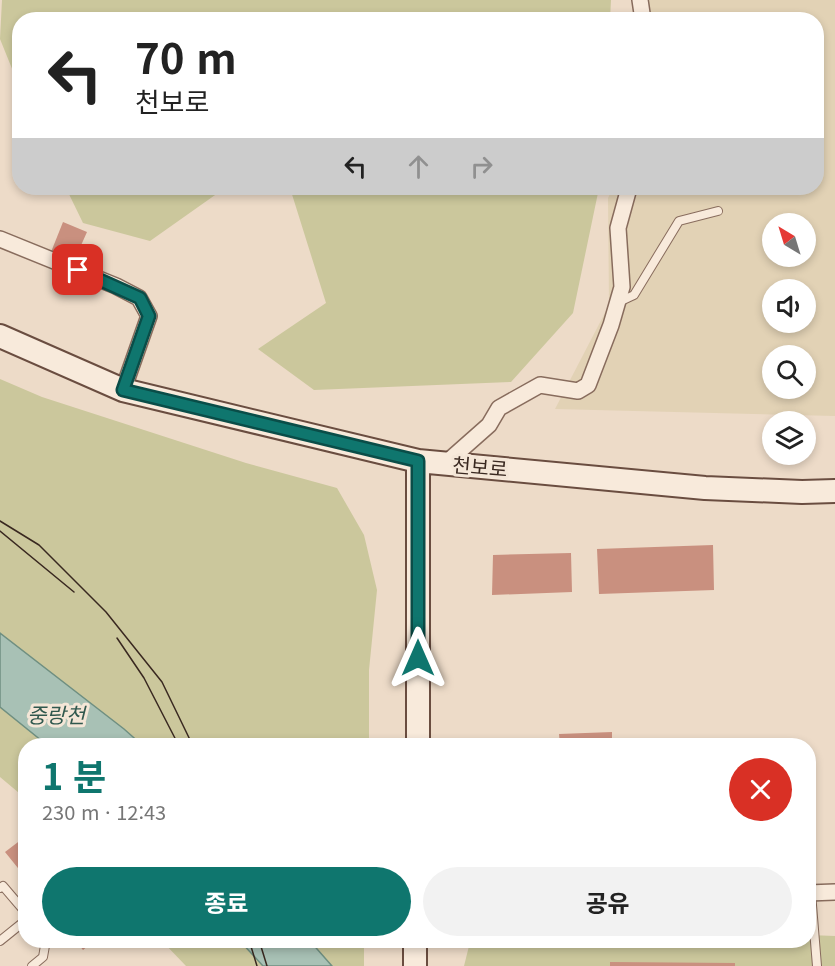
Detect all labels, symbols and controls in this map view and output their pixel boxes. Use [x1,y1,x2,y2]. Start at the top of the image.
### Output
text: 70 m [135,25,237,86]
icon: left [36,36,114,114]
text: 천보로 [135,81,210,120]
icon: left [339,150,372,183]
icon: ahead [402,150,435,183]
icon: right [465,150,498,183]
north arrow [762,213,816,267]
map controls [762,213,816,465]
pin [52,244,103,295]
icon: arrive [61,253,94,286]
button: sound [762,279,816,333]
button: search [762,345,816,399]
button: layers [762,411,816,465]
street label: 천보로 [451,449,509,483]
position arrow [386,626,450,690]
water label: 중랑천 [27,699,88,729]
text: 1 분 [42,748,106,800]
button: close [729,758,792,821]
text: 230 m · 12:43 [42,797,166,826]
button: 종료 [42,867,411,936]
button: 공유 [423,867,792,936]

